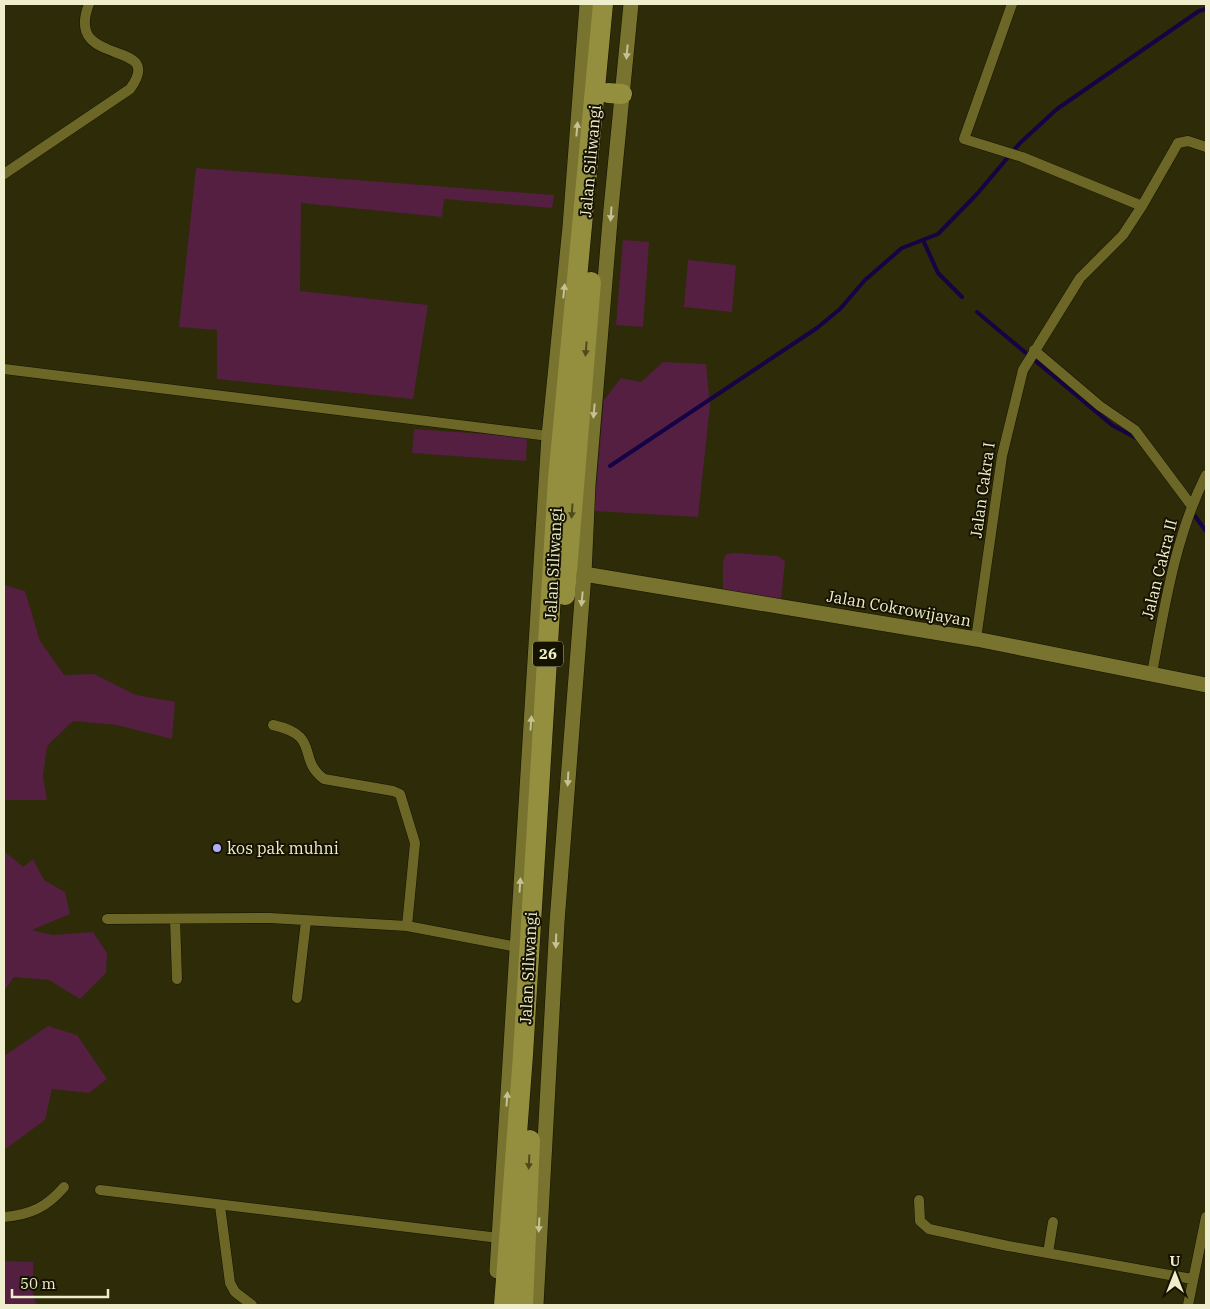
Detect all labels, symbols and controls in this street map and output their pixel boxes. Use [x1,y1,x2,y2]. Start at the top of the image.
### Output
one-way arrow [622,45,630,61]
street label: Jalan Siliwangi [575,104,605,218]
one-way arrow [573,121,581,137]
one-way arrow [606,206,614,222]
one-way arrow [560,283,568,299]
one-way arrow [581,341,589,357]
one-way arrow [590,403,598,419]
street label: Jalan Cakra I [965,441,999,539]
one-way arrow [567,503,575,519]
street label: Jalan Siliwangi [540,507,566,621]
street label: Jalan Cakra II [1137,517,1181,621]
street label: Jalan Cokrowijayan [825,585,973,631]
one-way arrow [578,592,586,608]
road number: 26 [533,642,563,666]
one-way arrow [527,714,535,730]
one-way arrow [563,771,571,787]
place label: kos pak muhni [227,838,339,858]
marker: kos pak muhni [211,842,223,854]
one-way arrow [517,876,525,892]
street label: Jalan Siliwangi [515,911,541,1025]
one-way arrow [551,933,559,949]
one-way arrow [504,1091,512,1107]
one-way arrow [525,1154,533,1170]
one-way arrow [535,1218,543,1234]
north arrow [1150,1249,1200,1299]
text: U [1170,1252,1181,1270]
scale bar [12,1266,109,1298]
text: 50 m [20,1274,56,1293]

